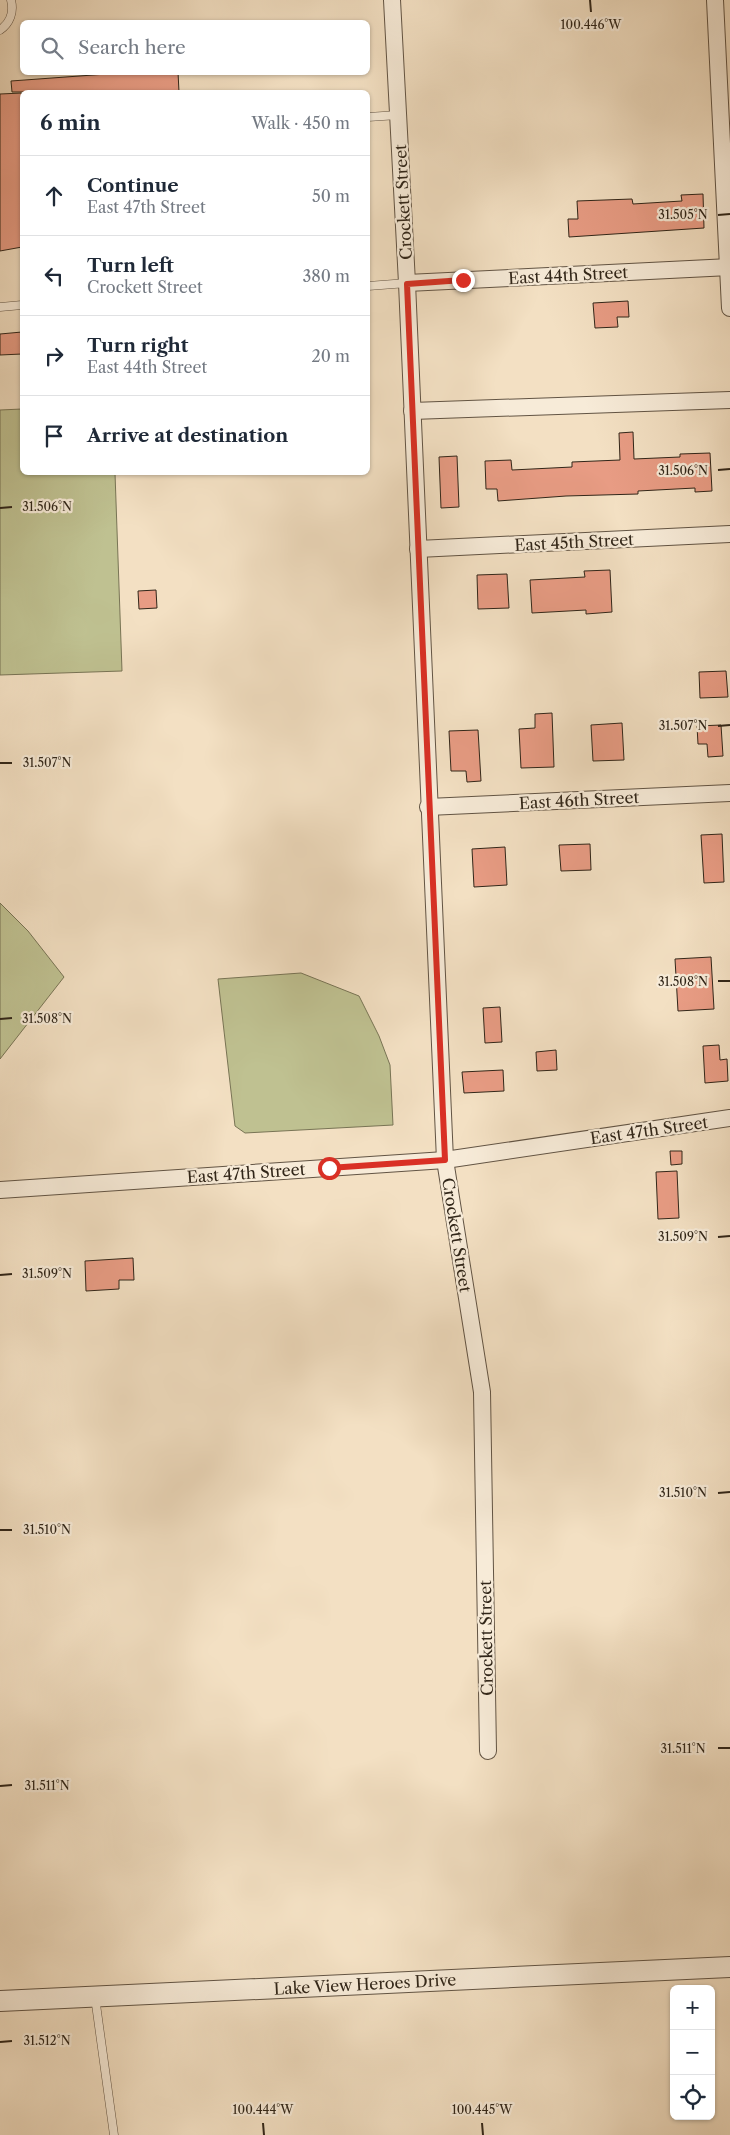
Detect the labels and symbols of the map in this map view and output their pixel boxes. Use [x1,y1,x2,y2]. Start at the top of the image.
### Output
text: 100.446°W [561,17,622,32]
street label: Crockett Street [390,143,416,260]
text: 31.505°N [658,207,708,222]
street label: East 44th Street [508,262,629,288]
route end [452,269,475,292]
text: 31.506°N [658,463,708,478]
text: 31.506°N [22,499,72,514]
street label: East 45th Street [514,529,635,555]
text: 31.507°N [659,718,707,733]
text: 31.507°N [23,755,71,770]
street label: East 46th Street [518,787,640,813]
text: 31.508°N [658,974,708,989]
text: 31.508°N [22,1011,72,1026]
street label: East 47th Street [589,1112,709,1148]
route start [318,1157,341,1180]
street label: East 47th Street [186,1159,306,1187]
street label: Crockett Street [438,1176,476,1294]
text: 31.509°N [658,1229,708,1244]
text: 31.509°N [22,1266,72,1281]
text: 31.510°N [659,1485,707,1500]
text: 31.510°N [23,1522,71,1537]
street label: Crockett Street [475,1580,497,1696]
text: 31.511°N [660,1741,706,1756]
text: 31.511°N [24,1778,70,1793]
street label: Lake View Heroes Drive [273,1969,457,1999]
text: 31.512°N [23,2033,71,2048]
text: 100.444°W [232,2102,294,2117]
text: 100.445°W [452,2102,513,2117]

